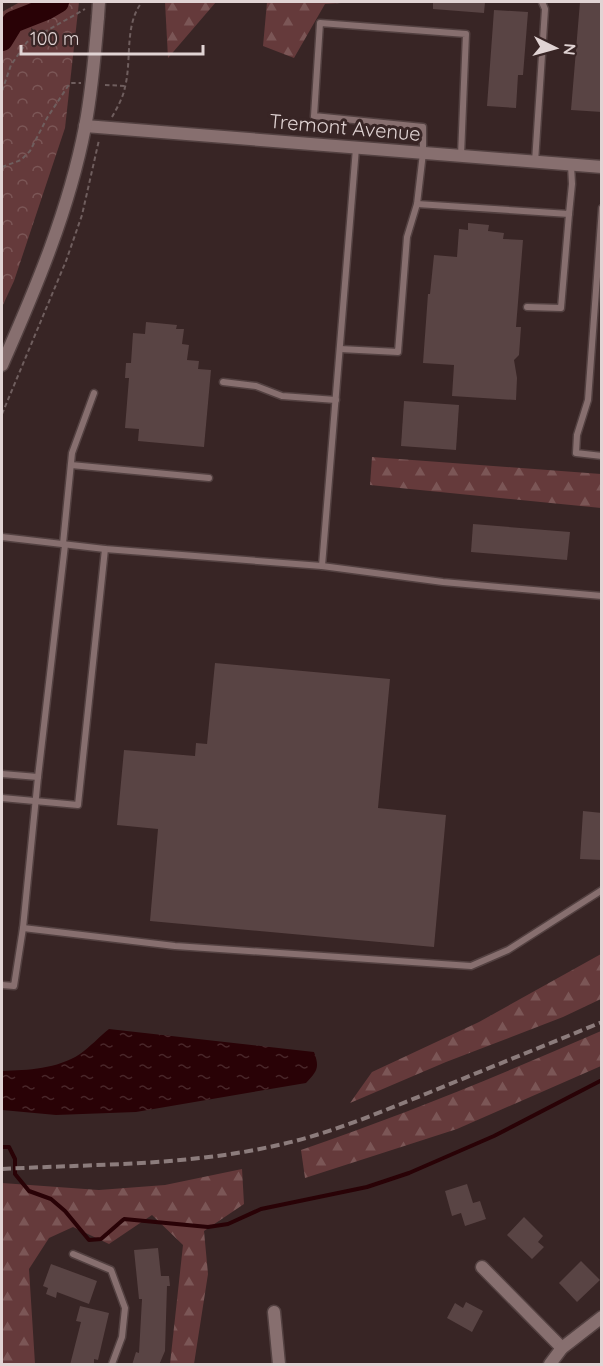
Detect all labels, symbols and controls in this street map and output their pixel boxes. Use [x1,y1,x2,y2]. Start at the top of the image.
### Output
scale bar [21,18,202,56]
north arrow [525,18,585,78]
text: 100 m [30,27,79,50]
text: N [559,43,580,56]
street label: Tremont Avenue [268,108,422,146]

